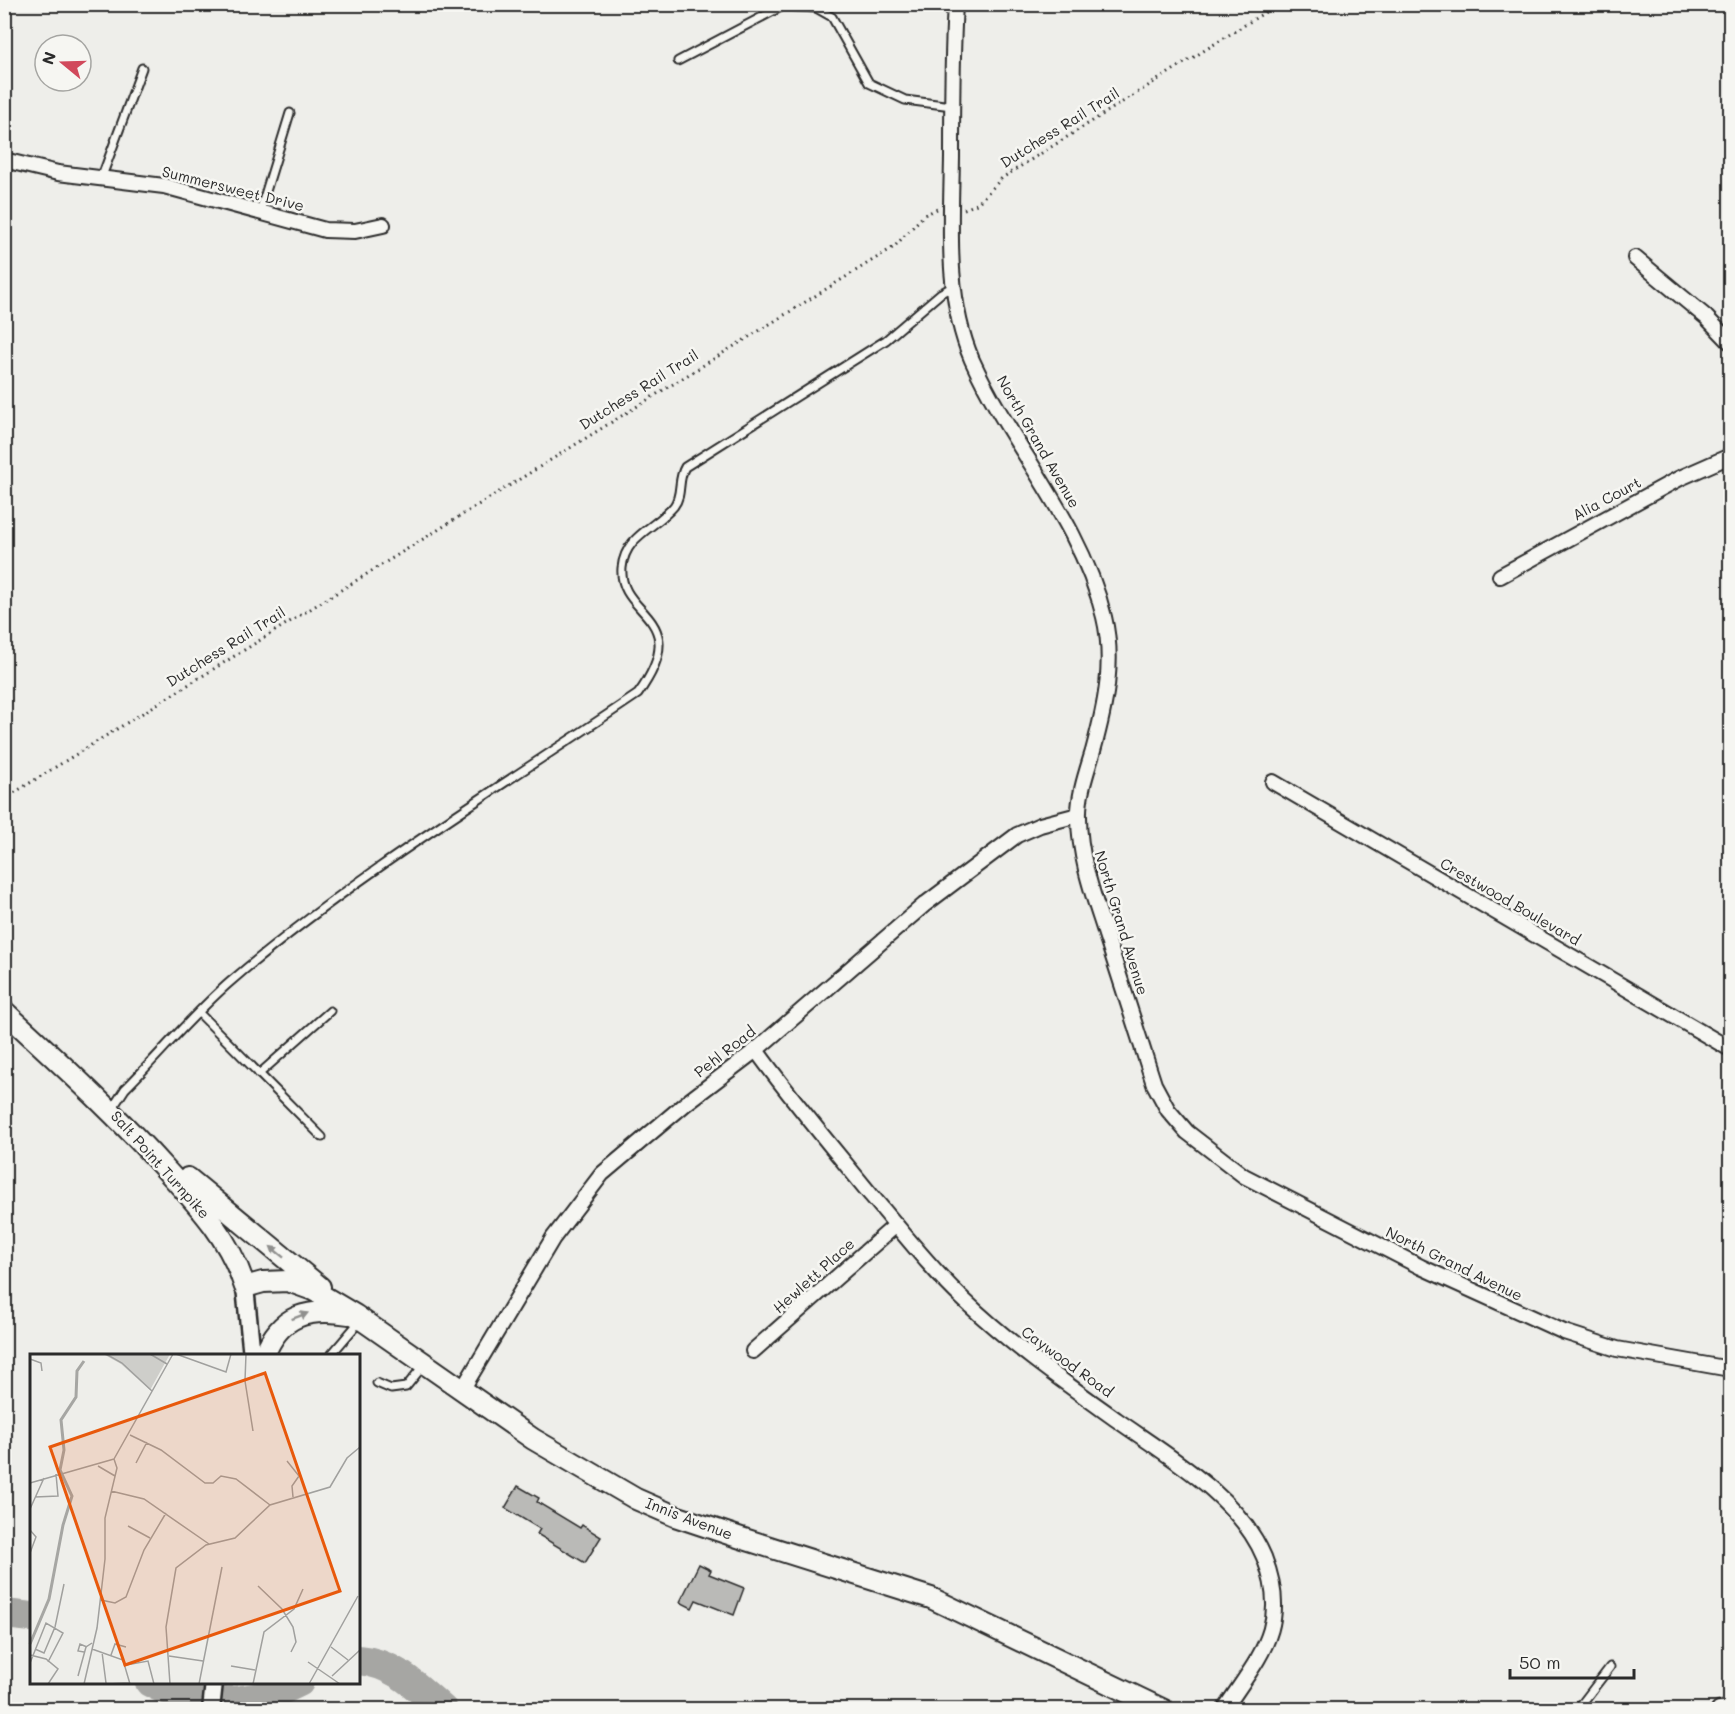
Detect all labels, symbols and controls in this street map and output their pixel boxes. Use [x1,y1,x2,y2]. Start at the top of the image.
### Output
north arrow [33,33,93,93]
text: N [36,49,60,67]
street label: Dutchess Rail Trail [996,82,1123,172]
street label: Summersweet Drive [160,161,306,215]
street label: Dutchess Rail Trail [575,344,702,434]
street label: North Grand Avenue [993,372,1085,511]
street label: Alia Court [1569,472,1644,525]
street label: Dutchess Rail Trail [162,601,289,691]
street label: North Grand Avenue [1090,848,1153,997]
street label: Crestwood Boulevard [1437,853,1584,950]
street label: Pehl Road [690,1021,759,1082]
street label: Salt Point Turnpike [107,1106,215,1223]
street label: North Grand Avenue [1383,1221,1526,1305]
street label: Hewlett Place [768,1233,858,1317]
one-way arrow [269,1247,284,1259]
one-way arrow [292,1311,310,1321]
street label: Caywood Road [1018,1321,1118,1401]
inset map [30,1354,360,1684]
street label: Innis Avenue [643,1492,736,1544]
scale bar [1510,1642,1634,1680]
text: 50 m [1519,1650,1561,1674]

